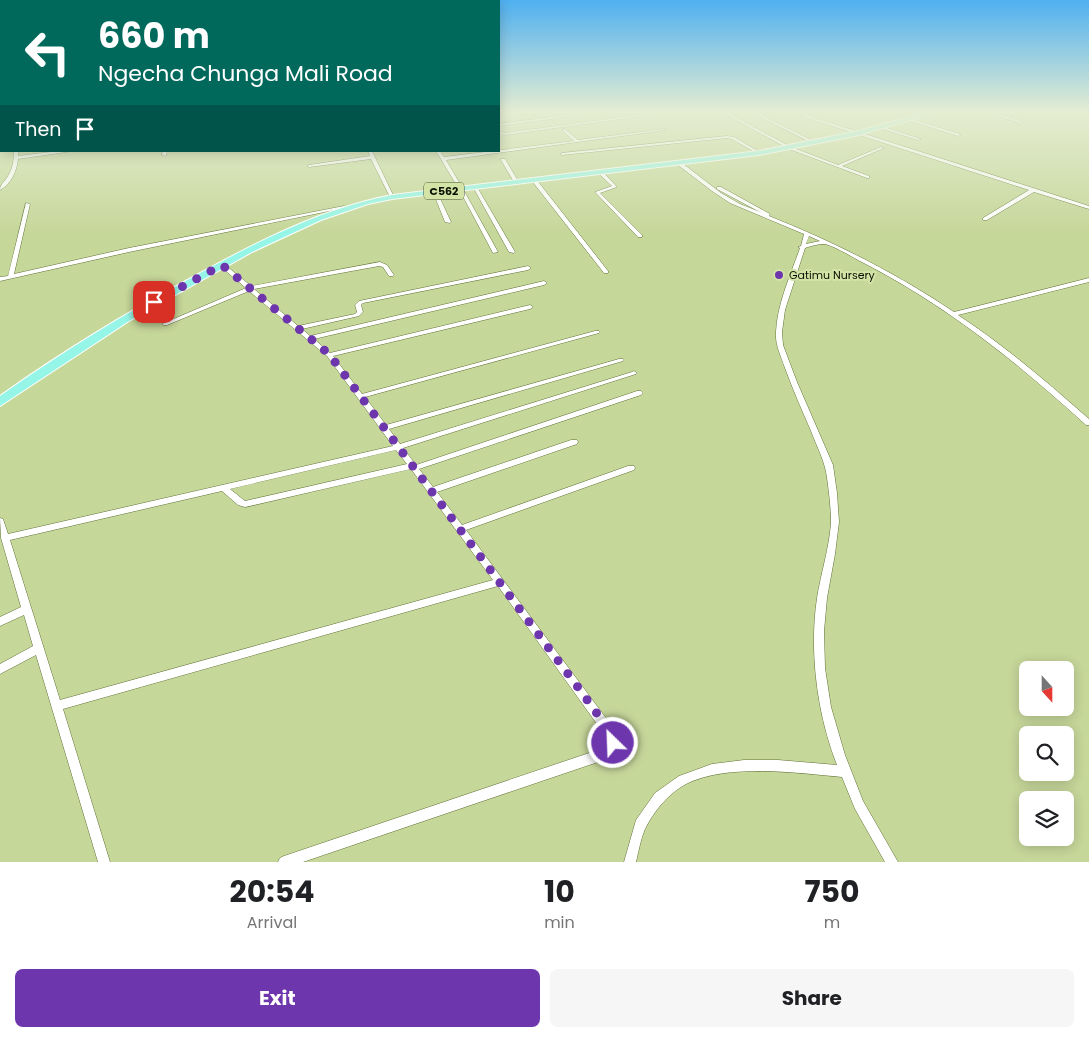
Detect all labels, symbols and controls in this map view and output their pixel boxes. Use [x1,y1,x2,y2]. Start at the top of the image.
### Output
text: 660 m [98,11,210,60]
icon: left [15,20,80,85]
text: Ngecha Chunga Mali Road [98,58,393,89]
icon: arrive [71,115,99,143]
text: Then [15,116,61,143]
road number: C562 [424,182,464,200]
place label: Gatimu Nursery [789,267,876,283]
marker: Gatimu Nursery [773,269,785,281]
pin [133,281,175,323]
icon: arrive [140,288,168,316]
north arrow [1019,661,1074,716]
map controls [1019,661,1074,846]
position arrow [586,716,638,768]
button: search [1019,726,1074,781]
button: layers [1019,791,1074,846]
text: 20:54 [230,870,315,913]
text: 10 [544,870,575,913]
text: 750 [804,870,860,913]
text: Arrival [247,911,297,934]
text: min [544,911,575,934]
text: m [824,911,840,934]
button: Exit [15,969,540,1027]
button: Share [550,969,1074,1027]

